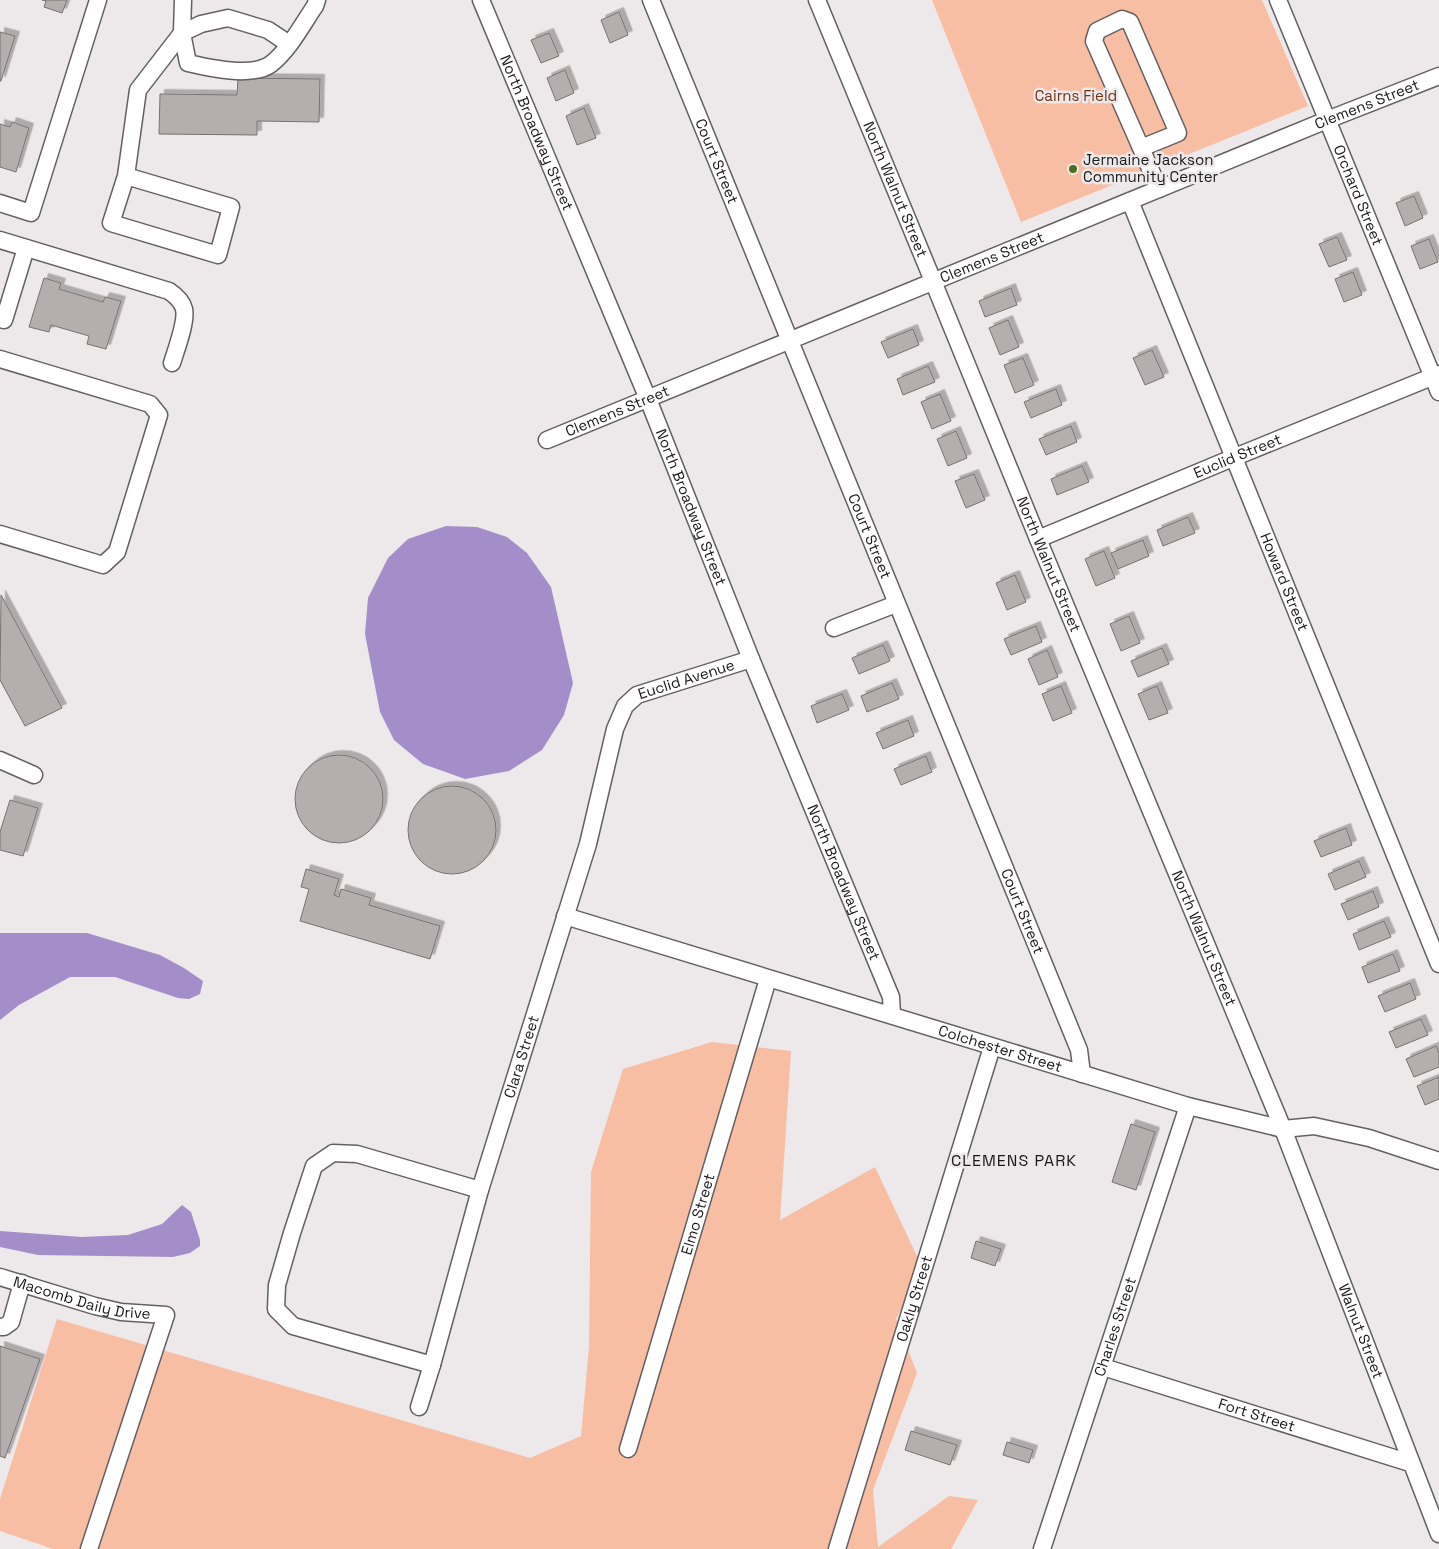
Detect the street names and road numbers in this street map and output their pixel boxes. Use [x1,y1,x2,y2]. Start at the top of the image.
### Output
street label: North Broadway Street [496,52,578,213]
street label: Clemens Street [1312,75,1422,133]
street label: Court Street [691,115,743,206]
street label: North Walnut Street [859,119,932,260]
street label: Orchard Street [1329,142,1388,248]
street label: Clemens Street [937,227,1047,287]
street label: Clemens Street [562,381,672,441]
street label: North Broadway Street [652,426,731,588]
street label: Euclid Street [1190,429,1284,482]
street label: Court Street [844,491,896,582]
street label: North Walnut Street [1013,494,1086,635]
street label: Howard Street [1256,530,1313,634]
street label: Euclid Avenue [635,655,737,703]
street label: North Broadway Street [803,802,885,963]
street label: Court Street [997,866,1049,957]
street label: North Walnut Street [1168,868,1241,1009]
street label: Clara Street [499,1013,543,1100]
street label: Colchester Street [936,1020,1065,1076]
street label: Elmo Street [676,1171,719,1257]
street label: Oakly Street [892,1253,936,1344]
street label: Macomb Daily Drive [11,1272,151,1323]
street label: Charles Street [1090,1274,1140,1379]
street label: Walnut Street [1334,1281,1388,1381]
street label: Fort Street [1216,1394,1298,1436]

